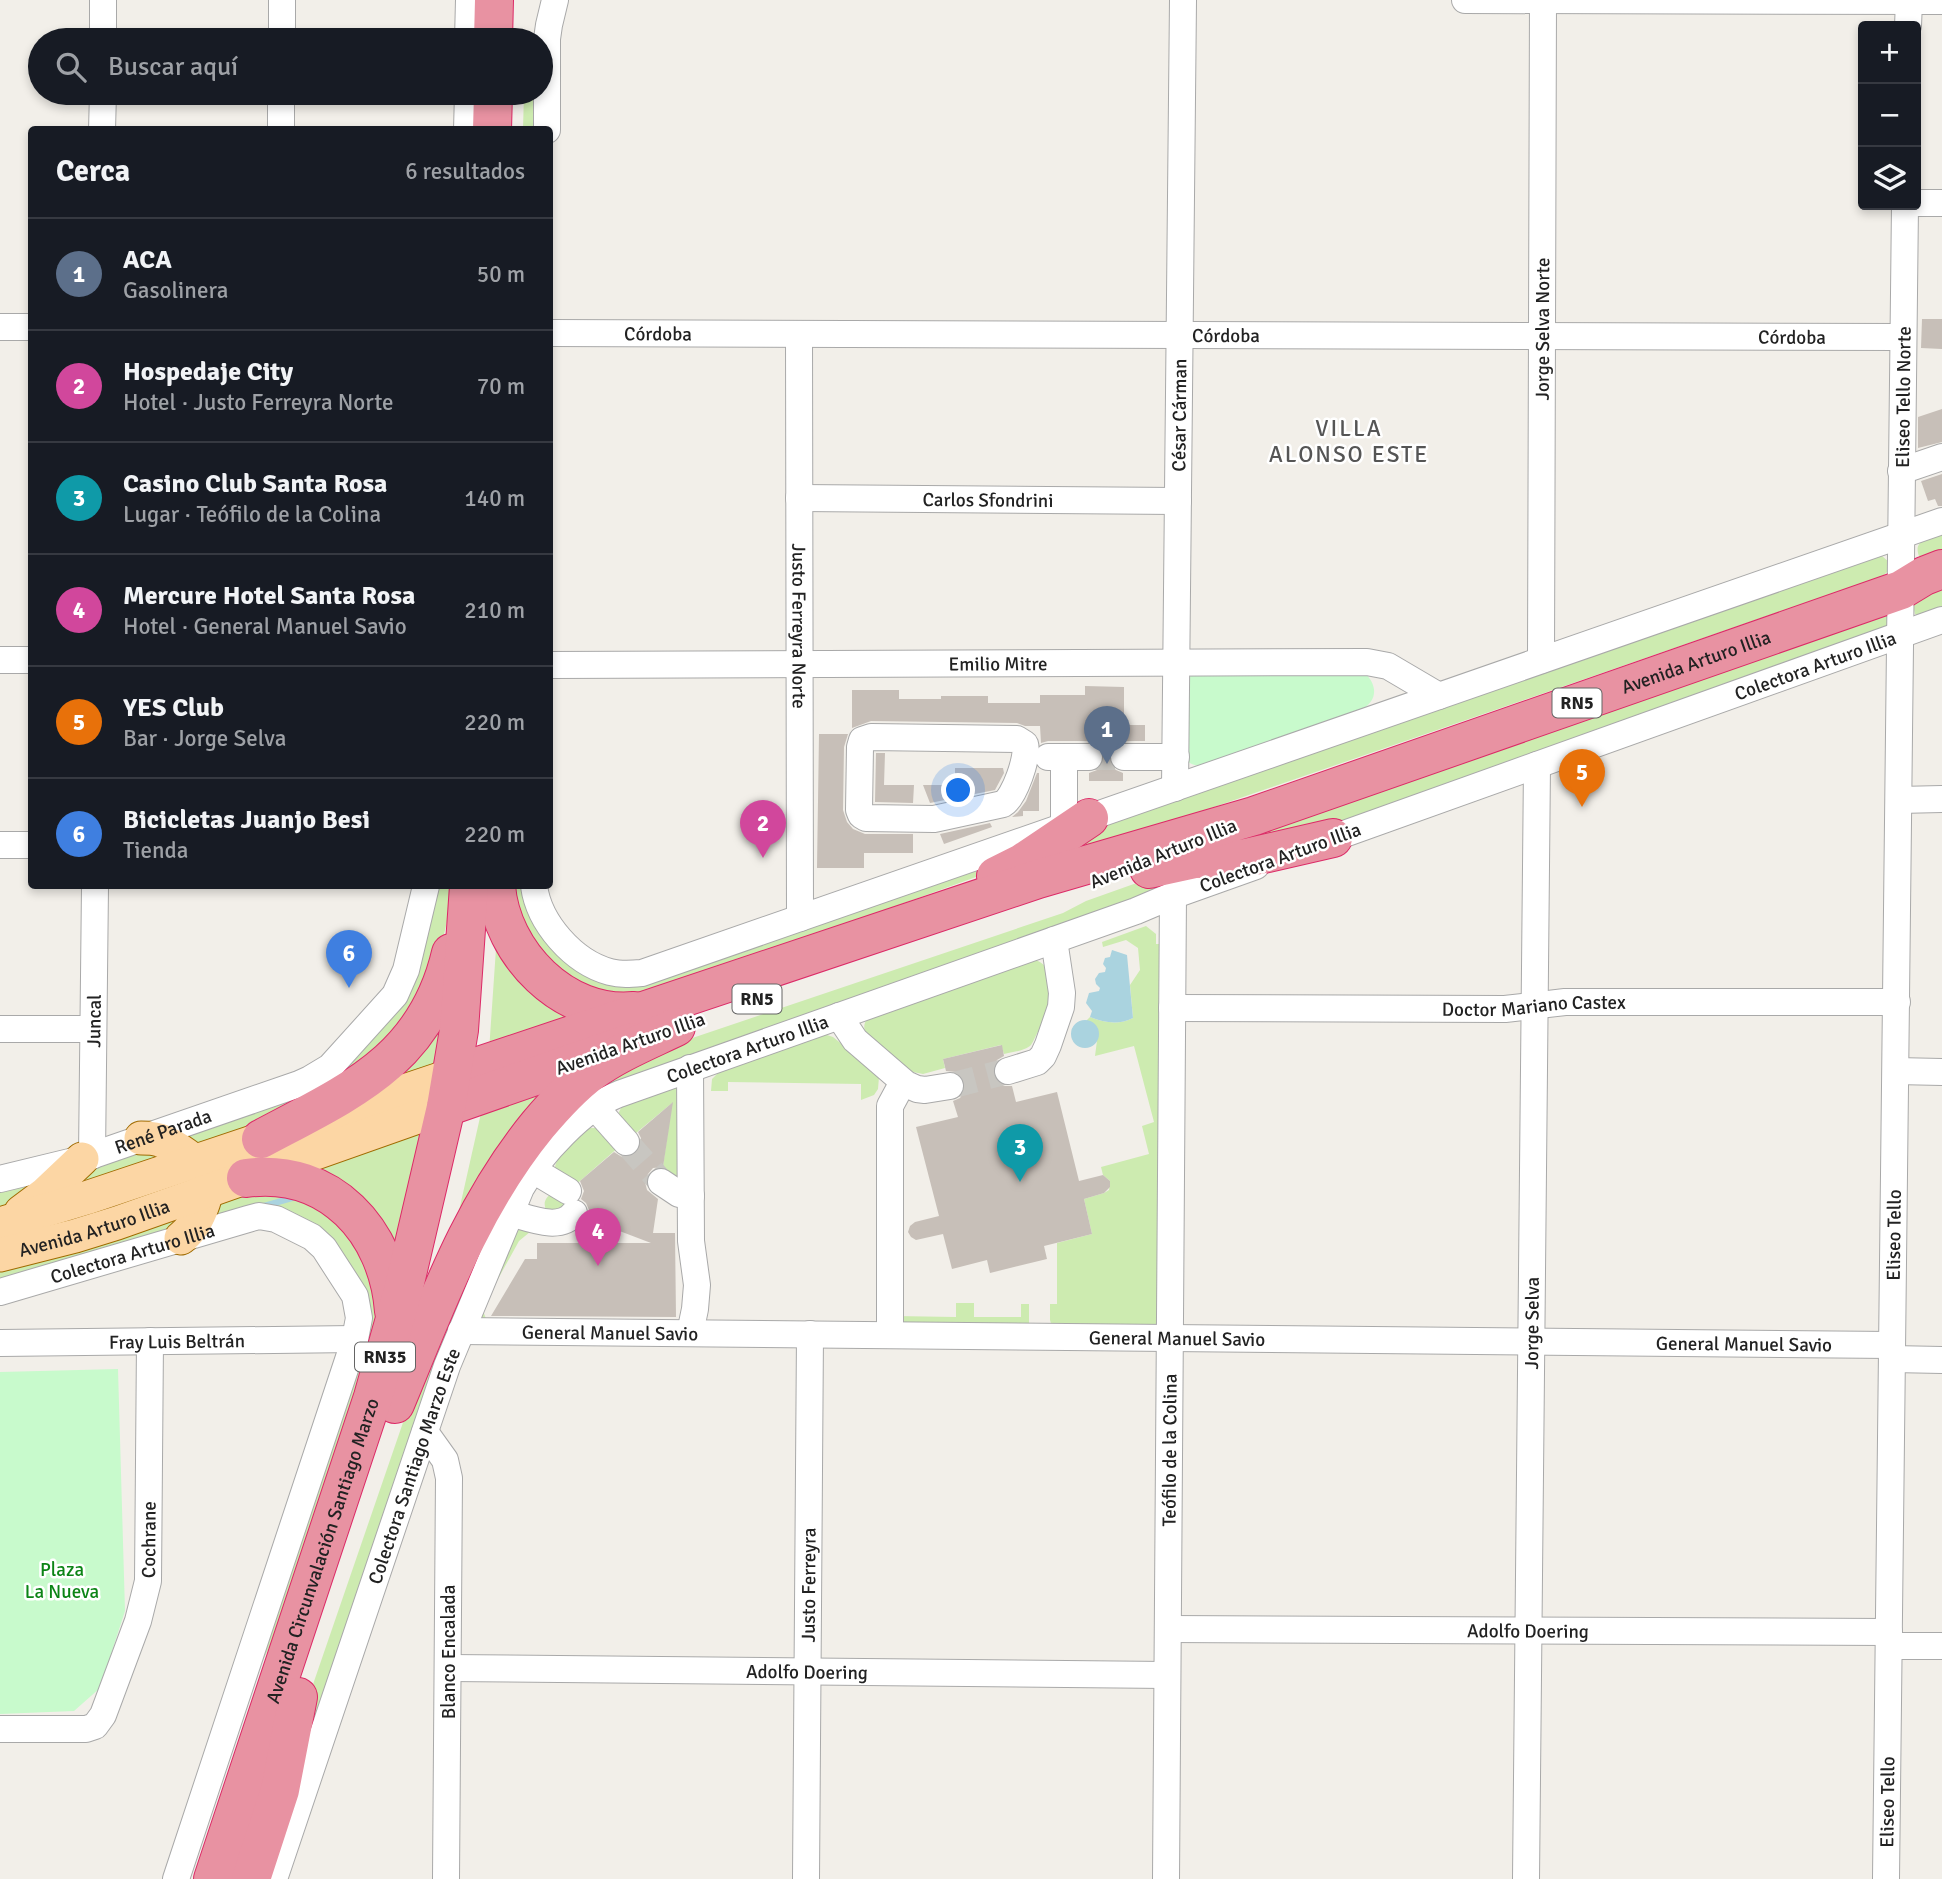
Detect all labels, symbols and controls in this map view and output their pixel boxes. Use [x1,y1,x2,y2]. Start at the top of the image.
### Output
map controls [1858,21,1921,210]
button: + [1858,21,1921,84]
search box [28,28,553,105]
icon: search [52,48,90,86]
text: Buscar aquí [108,51,238,83]
button: − [1858,84,1921,147]
button: layers [1858,147,1921,210]
text: Cerca [56,153,130,190]
text: 6 resultados [405,157,525,186]
text: ACA [123,244,172,276]
street label: Jorge Selva Norte [1531,257,1555,401]
text: 1 [73,260,85,289]
text: 50 m [477,260,525,289]
text: Gasolinera [123,276,228,305]
street label: Córdoba [624,322,692,346]
street label: Córdoba [1192,324,1260,348]
street label: Córdoba [1758,326,1826,350]
street label: Eliseo Tello Norte [1891,326,1917,468]
text: Hospedaje City [123,356,293,388]
street label: César Cárman [1167,358,1192,472]
text: 2 [73,372,85,401]
text: 70 m [477,372,525,401]
text: Hotel · Justo Ferreyra Norte [123,388,394,417]
district label: VILLA ALONSO ESTE [1269,414,1429,469]
text: Casino Club Santa Rosa [123,468,387,500]
text: 3 [73,484,85,513]
text: 140 m [464,484,525,513]
street label: Carlos Sfondrini [922,488,1054,513]
text: Lugar · Teófilo de la Colina [123,500,381,529]
street label: Justo Ferreyra Norte [786,543,811,709]
text: Mercure Hotel Santa Rosa [123,580,415,612]
text: 4 [73,596,85,625]
text: 210 m [464,596,525,625]
text: Hotel · General Manuel Savio [123,612,407,641]
street label: Avenida Arturo Illia [1618,625,1774,700]
street label: Colectora Arturo Illia [1731,626,1900,706]
street label: Emilio Mitre [948,652,1048,677]
road number: RN5 [1552,688,1602,718]
text: YES Club [123,692,224,724]
pin: 1 [1084,706,1130,764]
text: 5 [73,708,85,737]
text: 220 m [464,708,525,737]
text: Bar · Jorge Selva [123,724,286,753]
pin: 5 [1559,749,1605,807]
your location [941,773,975,807]
pin: 2 [740,800,786,858]
text: Bicicletas Juanjo Besi [123,804,370,836]
street label: Avenida Arturo Illia [1086,813,1240,894]
street label: Colectora Arturo Illia [1196,818,1364,898]
text: 6 [73,820,85,849]
text: 220 m [464,820,525,849]
text: Tienda [123,836,188,865]
pin: 6 [326,930,372,988]
road number: RN5 [732,984,782,1014]
street label: Doctor Mariano Castex [1442,991,1626,1022]
street label: Juncal [82,994,107,1048]
street label: Avenida Arturo Illia [552,1007,708,1081]
street label: Colectora Arturo Illia [663,1010,832,1089]
street label: René Parada [112,1104,215,1160]
pin: 3 [997,1124,1043,1182]
street label: Eliseo Tello [1882,1189,1907,1281]
street label: Avenida Arturo Illia [16,1194,173,1263]
pin: 4 [575,1208,621,1266]
street label: Colectora Arturo Illia [48,1218,218,1290]
street label: Jorge Selva [1520,1277,1545,1370]
street label: General Manuel Savio [522,1321,698,1346]
street label: General Manuel Savio [1089,1326,1265,1352]
street label: Fray Luis Beltrán [109,1329,245,1355]
street label: General Manuel Savio [1656,1332,1832,1357]
road number: RN35 [355,1342,415,1372]
street label: Colectora Santiago Marzo Este [363,1345,466,1587]
street label: Teófilo de la Colina [1158,1374,1183,1526]
street label: Avenida Circunvalación Santiago Marzo [261,1395,385,1707]
street label: Cochrane [137,1501,162,1578]
street label: Justo Ferreyra [797,1527,822,1643]
park label: Plaza La Nueva [25,1558,99,1604]
street label: Blanco Encalada [437,1585,461,1719]
street label: Adolfo Doering [1467,1619,1589,1644]
street label: Adolfo Doering [746,1660,868,1685]
street label: Eliseo Tello [1875,1756,1900,1848]

